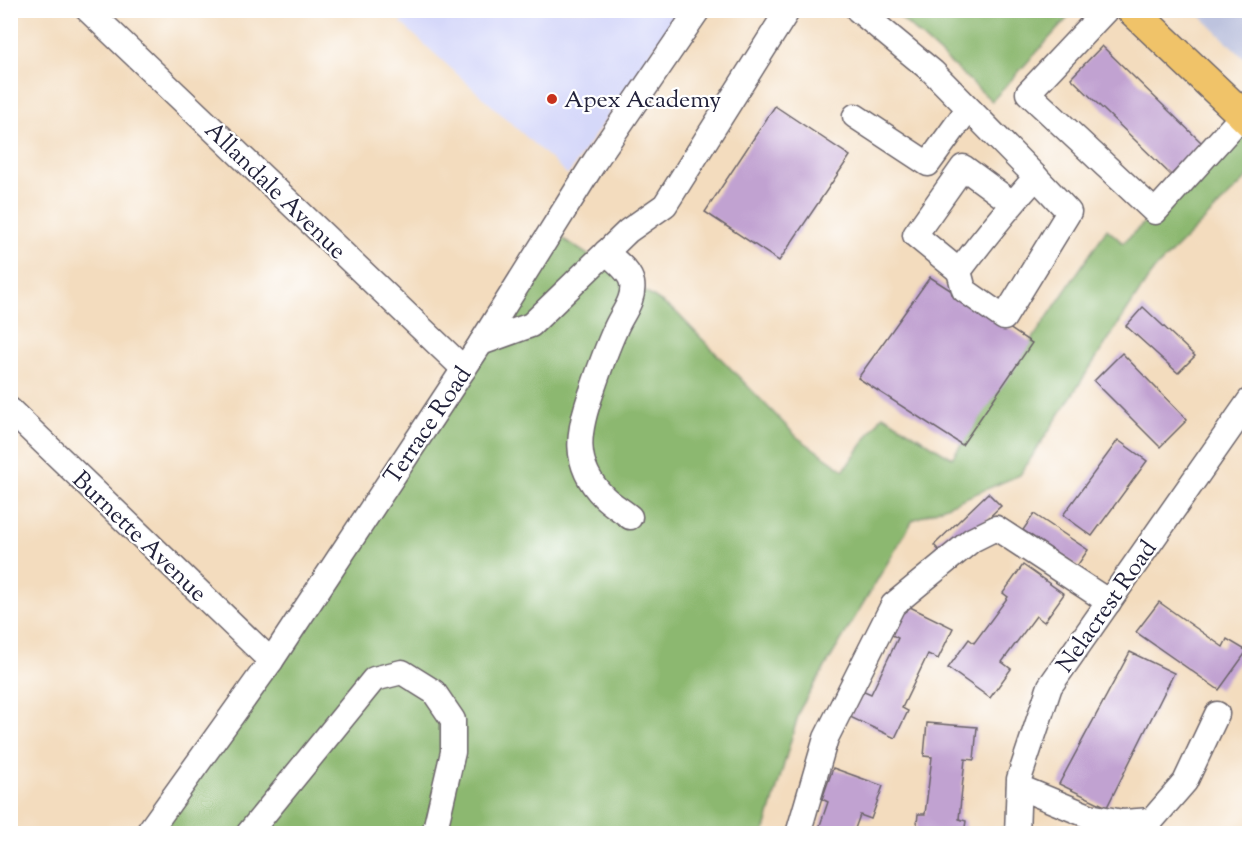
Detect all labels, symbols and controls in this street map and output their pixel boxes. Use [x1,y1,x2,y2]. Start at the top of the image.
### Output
place label: Apex Academy [564,84,721,118]
marker: Apex Academy [545,92,559,106]
street label: Allandale Avenue [196,115,353,268]
street label: Terrace Road [377,360,481,492]
street label: Burnette Avenue [64,464,214,611]
street label: Nelacrest Road [1049,534,1166,680]

